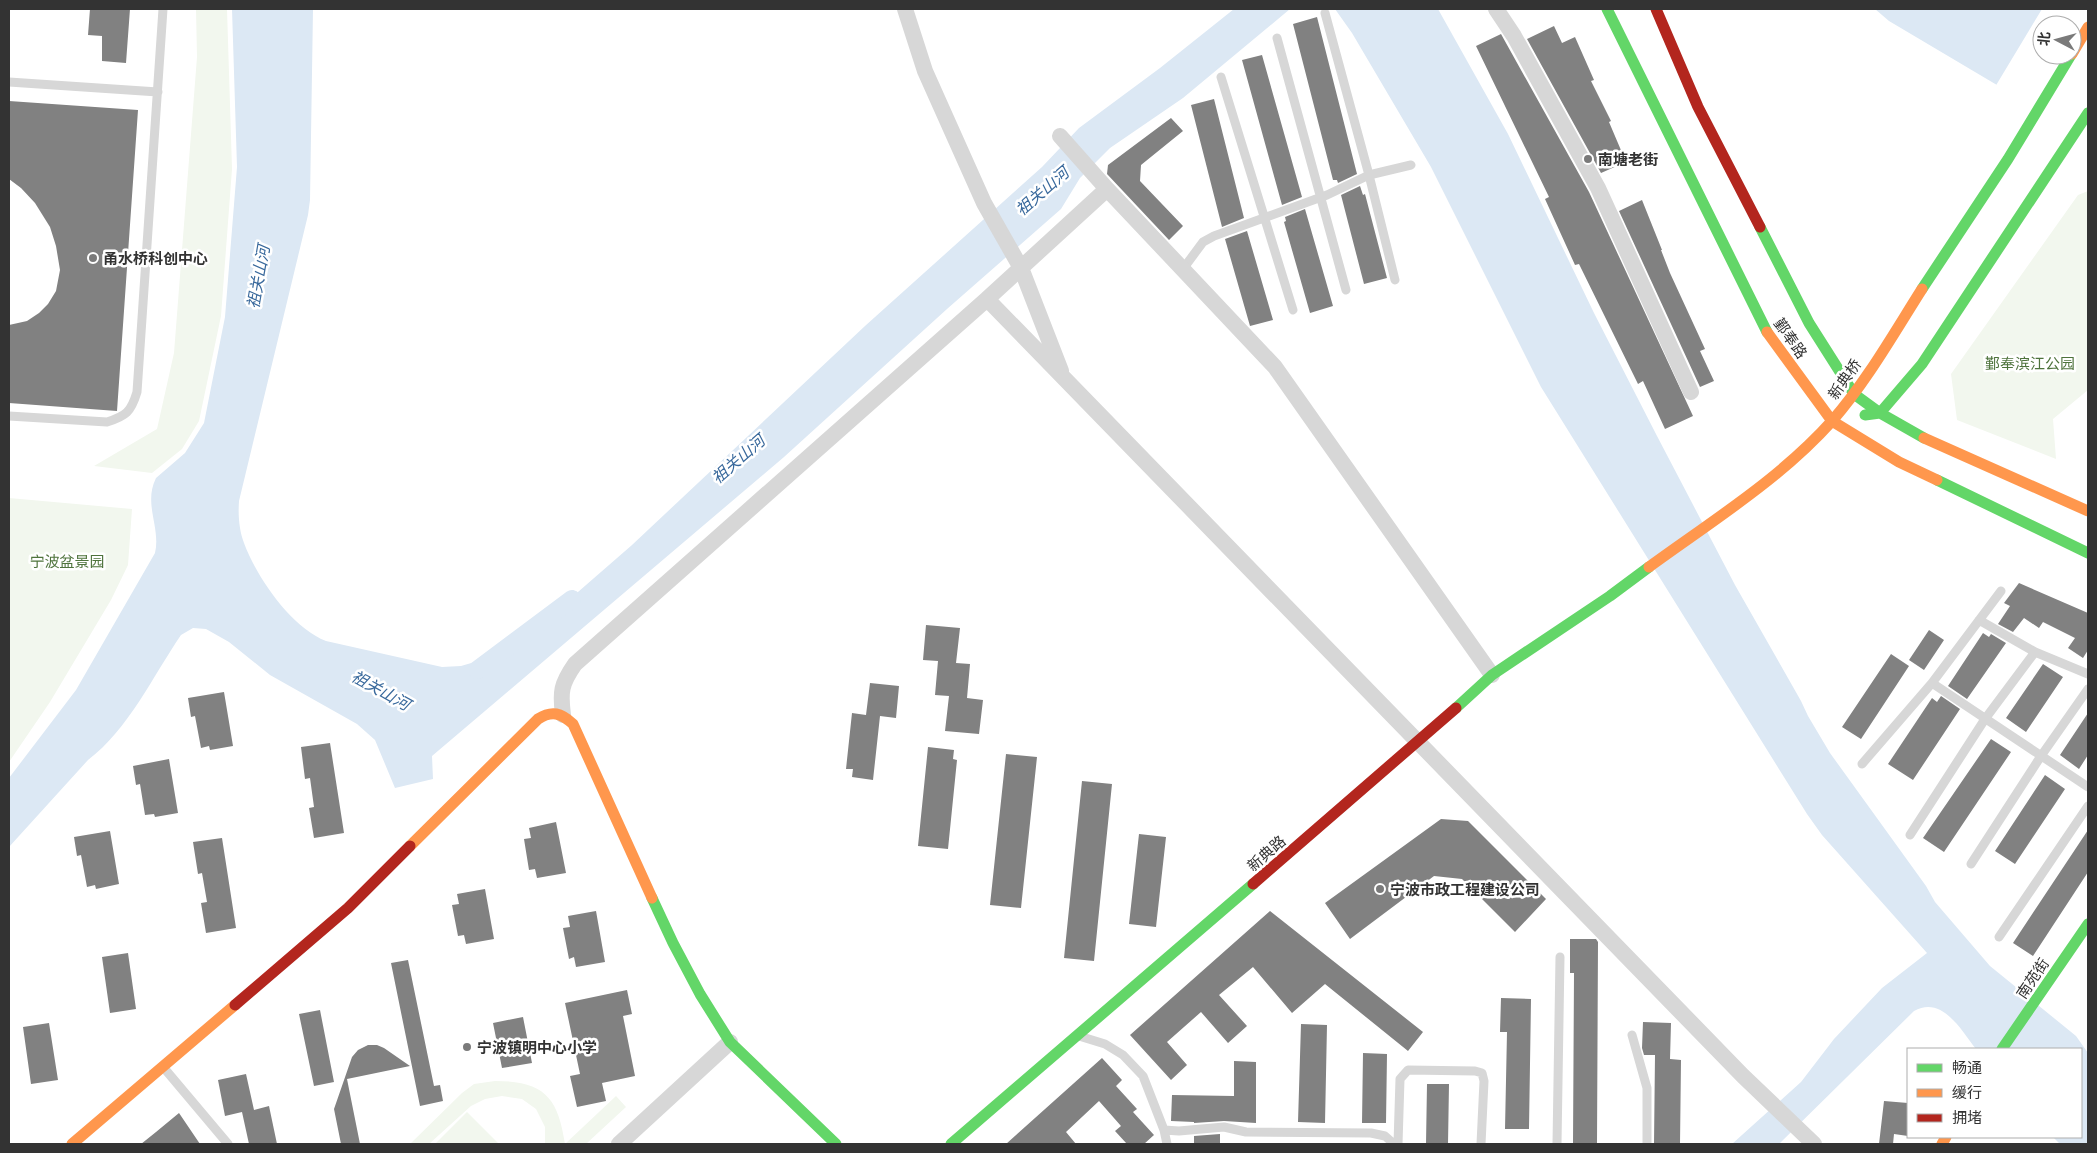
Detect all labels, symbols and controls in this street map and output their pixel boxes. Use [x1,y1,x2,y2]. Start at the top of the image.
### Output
north arrow [2032,15,2082,65]
text: 北 [2033,31,2054,47]
place label: 南塘老街 [1598,149,1658,169]
marker: 南塘老街 [1582,153,1594,165]
water label: 祖关山河 [1011,160,1076,220]
water label: 祖关山河 [242,241,275,310]
place label: 甬水桥科创中心 [103,248,208,268]
marker: 甬水桥科创中心 [87,252,99,264]
street label: 鄞奉路 [1770,314,1812,362]
park label: 鄞奉滨江公园 [1985,353,2075,373]
street label: 新典桥 [1823,355,1865,403]
water label: 祖关山河 [707,428,772,488]
park label: 宁波盆景园 [29,551,105,571]
water label: 祖关山河 [348,665,417,717]
street label: 新典路 [1242,831,1290,875]
place label: 宁波市政工程建设公司 [1390,879,1540,899]
marker: 宁波市政工程建设公司 [1374,883,1386,895]
street label: 南苑街 [2011,954,2053,1002]
place label: 宁波镇明中心小学 [477,1037,597,1057]
marker: 宁波镇明中心小学 [461,1041,473,1053]
legend [1907,1048,2082,1138]
text: 畅通 [1952,1057,1982,1077]
text: 缓行 [1952,1082,1982,1102]
text: 拥堵 [1952,1107,1982,1127]

